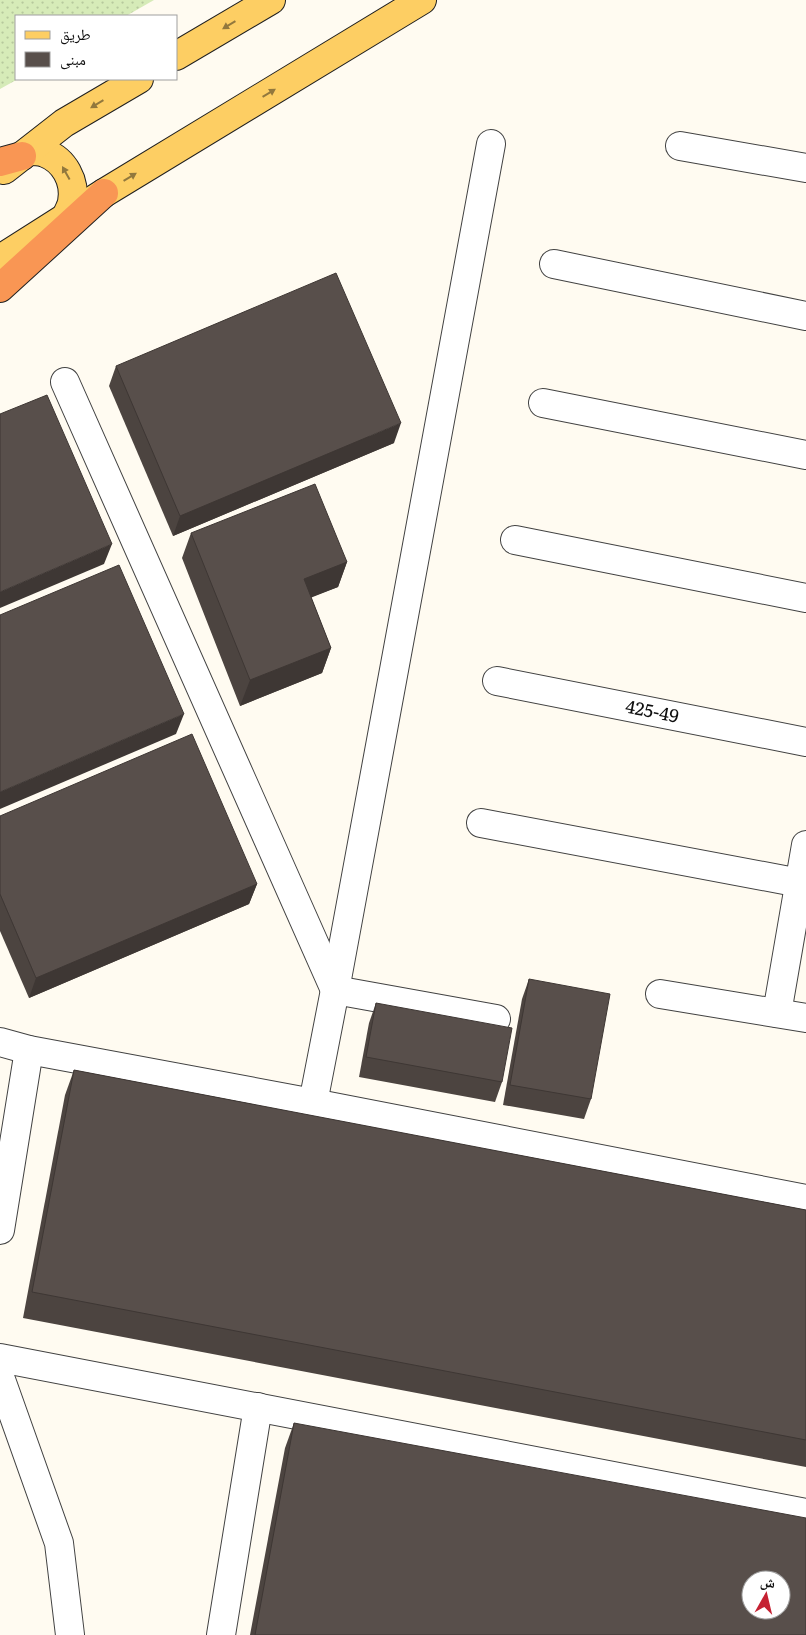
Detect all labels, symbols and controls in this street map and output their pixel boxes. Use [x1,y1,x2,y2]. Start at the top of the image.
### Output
legend [15,15,178,80]
one-way arrow [223,20,236,29]
text: طريق [60,22,91,45]
text: مبنى [60,47,86,70]
one-way arrow [263,88,276,98]
one-way arrow [91,99,104,108]
one-way arrow [62,165,70,180]
one-way arrow [124,173,137,182]
street label: 425-49 [623,692,681,729]
north arrow [741,1570,791,1620]
text: ش [759,1570,777,1592]

